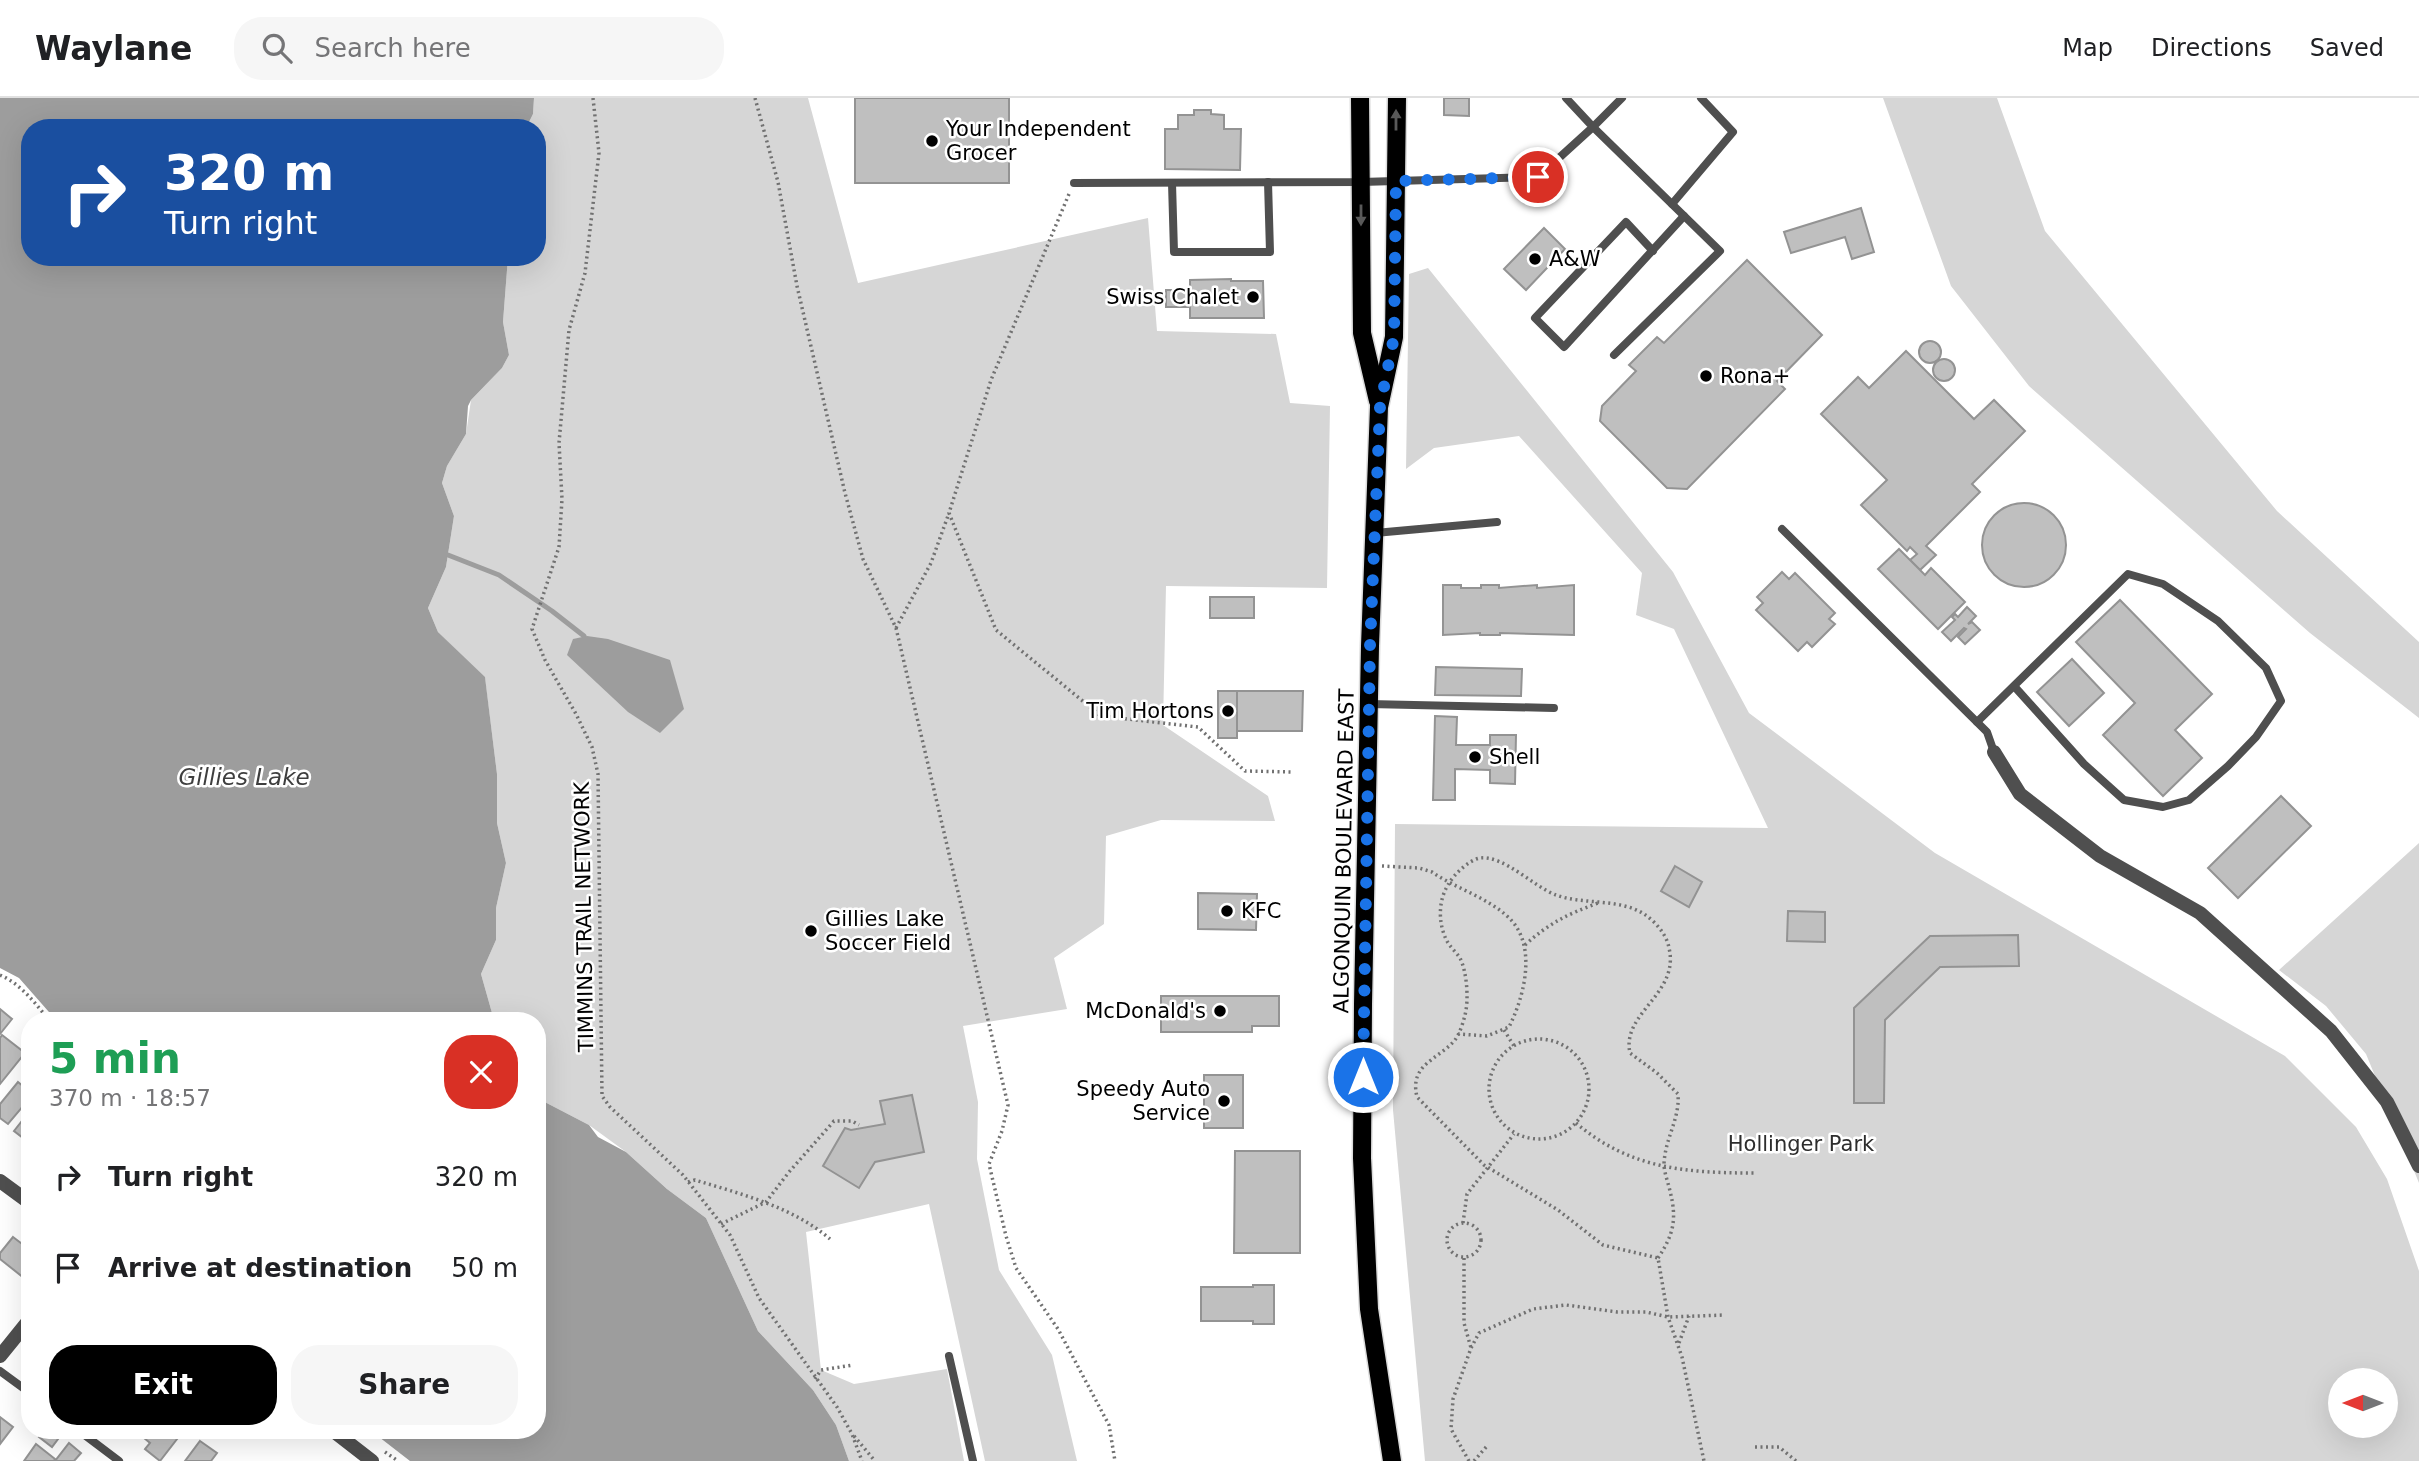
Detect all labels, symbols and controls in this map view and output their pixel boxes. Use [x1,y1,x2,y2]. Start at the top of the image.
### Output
search box [234,17,724,80]
text: Waylane [35,29,192,68]
icon: search [258,29,296,67]
text: Search here [314,33,471,63]
text: Map [2062,34,2113,62]
text: Directions [2151,34,2272,62]
text: Saved [2310,34,2384,62]
one-way arrow [1390,109,1402,131]
place label: Your Independent Grocer [945,117,1131,165]
marker: Your Independent Grocer [924,133,940,149]
text: 320 m [164,145,334,202]
icon: right [49,147,140,238]
pin [1508,147,1568,207]
icon: arrive [1519,158,1557,196]
text: Turn right [164,204,317,242]
one-way arrow [1355,204,1367,226]
place label: A&W [1549,247,1601,271]
marker: A&W [1527,251,1543,267]
place label: Swiss Chalet [1106,285,1239,309]
marker: Swiss Chalet [1245,289,1261,305]
place label: Rona+ [1720,364,1790,388]
marker: Rona+ [1698,368,1714,384]
street label: ALGONQUIN BOULEVARD EAST [1329,688,1359,1013]
place label: Tim Hortons [1085,699,1214,723]
marker: Tim Hortons [1220,703,1236,719]
place label: Shell [1489,745,1540,769]
marker: Shell [1467,749,1483,765]
water label: Gillies Lake [178,764,310,790]
street label: TIMMINS TRAIL NETWORK [570,781,598,1053]
place label: KFC [1241,899,1282,923]
marker: KFC [1219,903,1235,919]
place label: Gillies Lake Soccer Field [825,907,951,955]
marker: Gillies Lake Soccer Field [803,923,819,939]
place label: McDonald's [1085,999,1206,1023]
marker: McDonald's [1212,1003,1228,1019]
text: 5 min [49,1034,181,1083]
button: close [444,1035,518,1109]
position arrow [1326,1040,1400,1114]
place label: Speedy Auto Service [1076,1077,1210,1125]
text: 370 m · 18:57 [49,1085,211,1111]
marker: Speedy Auto Service [1216,1093,1232,1109]
park label: Hollinger Park [1728,1132,1875,1156]
icon: right [49,1158,87,1196]
text: Turn right [108,1162,253,1192]
text: 320 m [435,1162,518,1192]
icon: arrive [49,1249,87,1287]
text: Arrive at destination [108,1253,412,1283]
text: 50 m [451,1253,518,1283]
button: Exit [49,1345,277,1425]
button: Share [291,1345,518,1425]
north arrow [2328,1368,2398,1438]
map controls [2328,1368,2398,1438]

